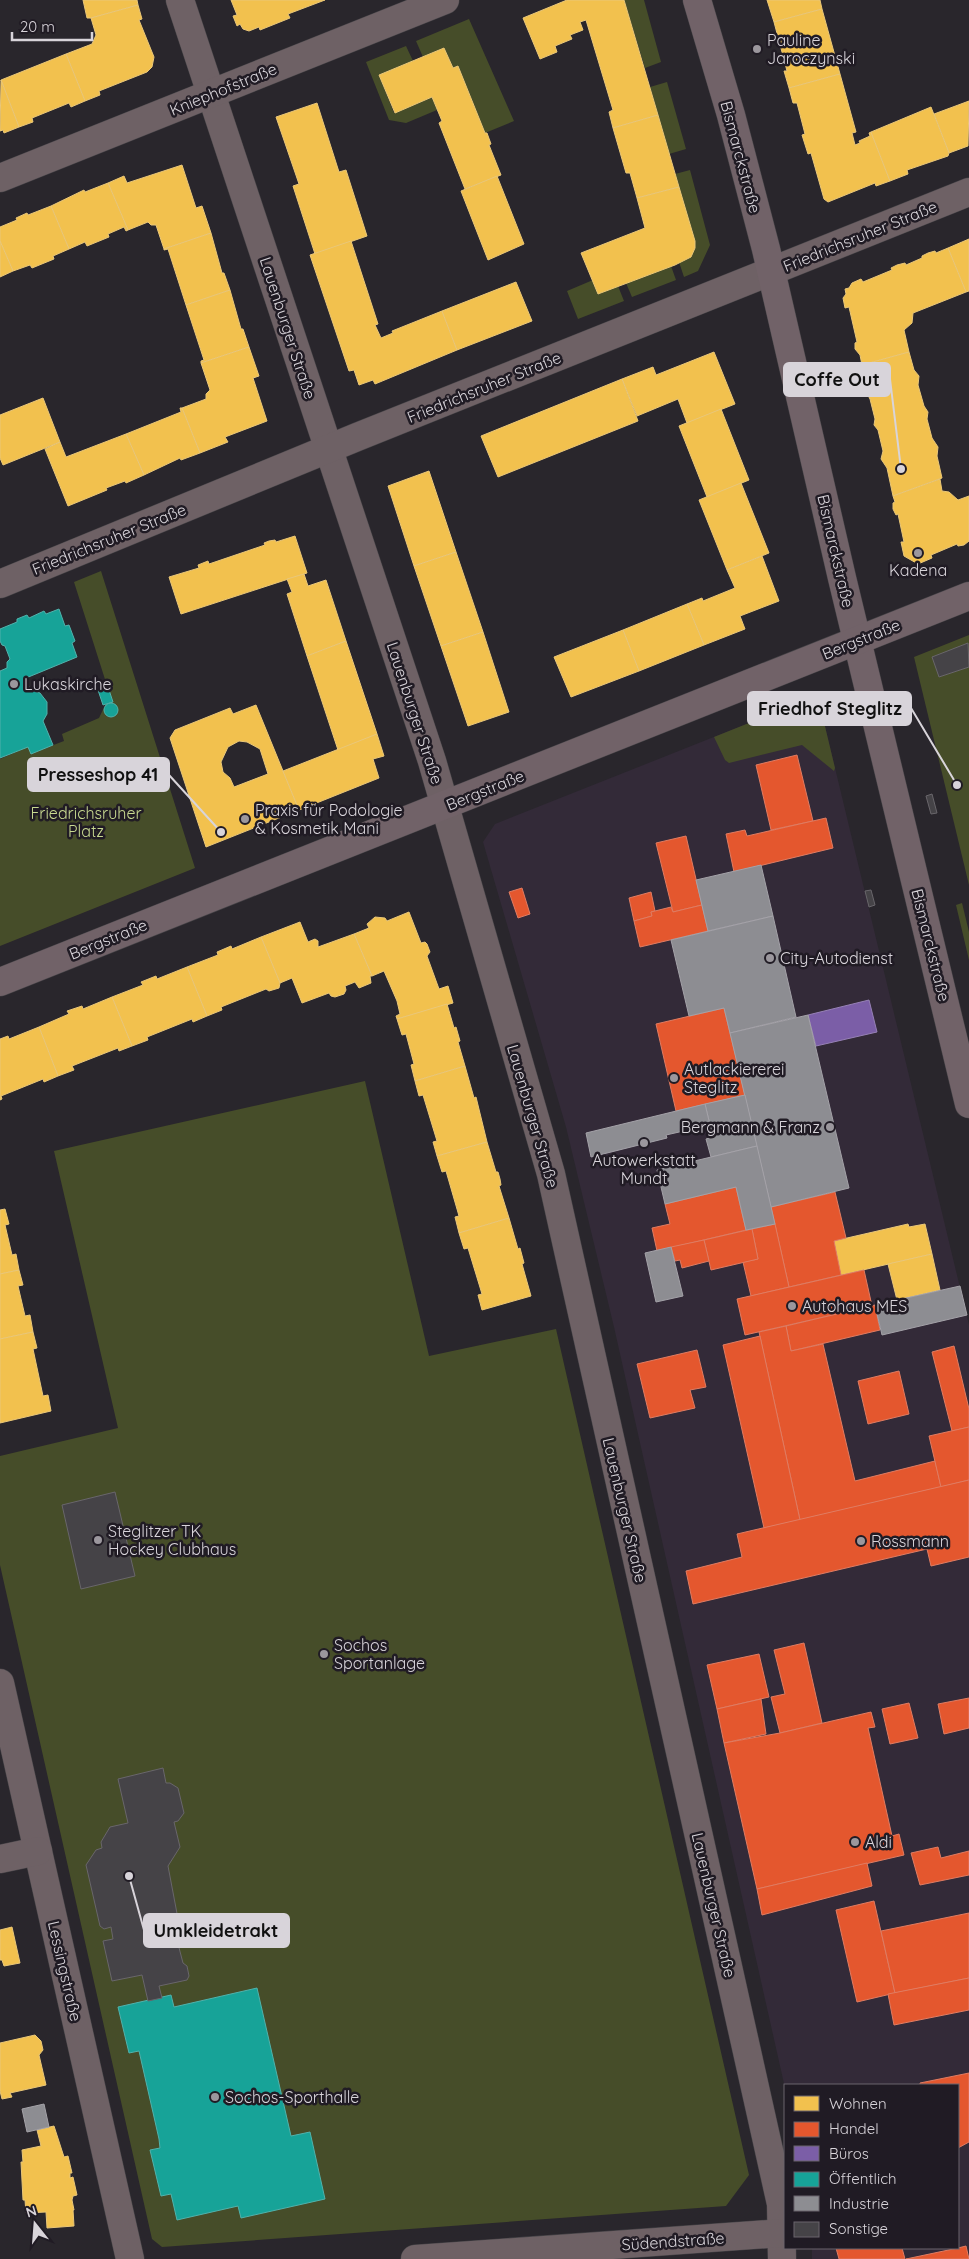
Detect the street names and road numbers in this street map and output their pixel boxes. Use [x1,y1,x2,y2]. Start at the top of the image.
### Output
street label: Kniephofstraße [166,58,280,120]
street label: Bismarckstraße [716,99,766,215]
street label: Friedrichsruher Straße [780,196,940,276]
street label: Lauenburger Straße [256,254,320,402]
street label: Friedrichsruher Straße [404,347,564,427]
street label: Bismarckstraße [813,492,859,610]
street label: Friedrichsruher Straße [29,499,189,579]
street label: Bergstraße [819,614,903,664]
street label: Lauenburger Straße [383,639,447,787]
street label: Bergstraße [443,765,527,815]
street label: Bismarckstraße [907,887,955,1003]
street label: Bergstraße [66,914,150,964]
street label: Lauenburger Straße [503,1042,563,1190]
street label: Lauenburger Straße [599,1436,651,1584]
street label: Lauenburger Straße [688,1831,740,1979]
street label: Lessingstraße [44,1919,86,2023]
street label: Südendstraße [621,2227,725,2255]

